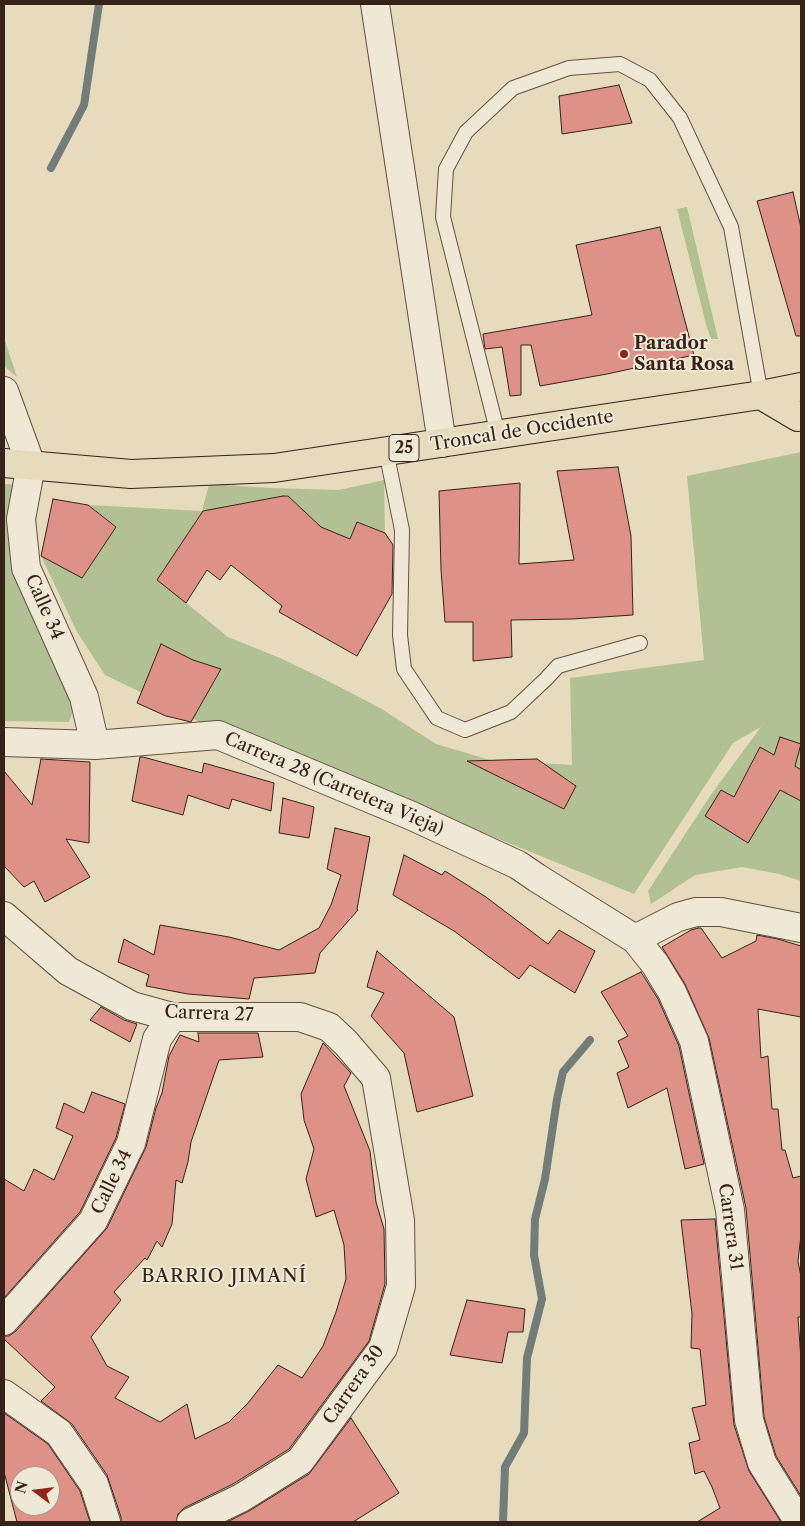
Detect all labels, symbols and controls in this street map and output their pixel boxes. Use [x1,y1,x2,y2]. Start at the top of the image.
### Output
place label: Parador Santa Rosa [634,333,734,376]
marker: Parador Santa Rosa [618,348,630,360]
street label: Troncal de Occidente [429,406,615,456]
road number: 25 [389,434,419,462]
street label: Calle 34 [20,571,68,643]
street label: Carrera 28 (Carretera Vieja) [221,728,447,840]
street label: Carrera 27 [164,1002,254,1026]
street label: Calle 34 [87,1146,137,1218]
street label: Carrera 31 [713,1182,747,1272]
district label: BARRIO JIMANÍ [140,1266,308,1288]
street label: Carrera 30 [319,1341,389,1429]
north arrow [10,1466,60,1516]
text: N [11,1479,32,1496]

